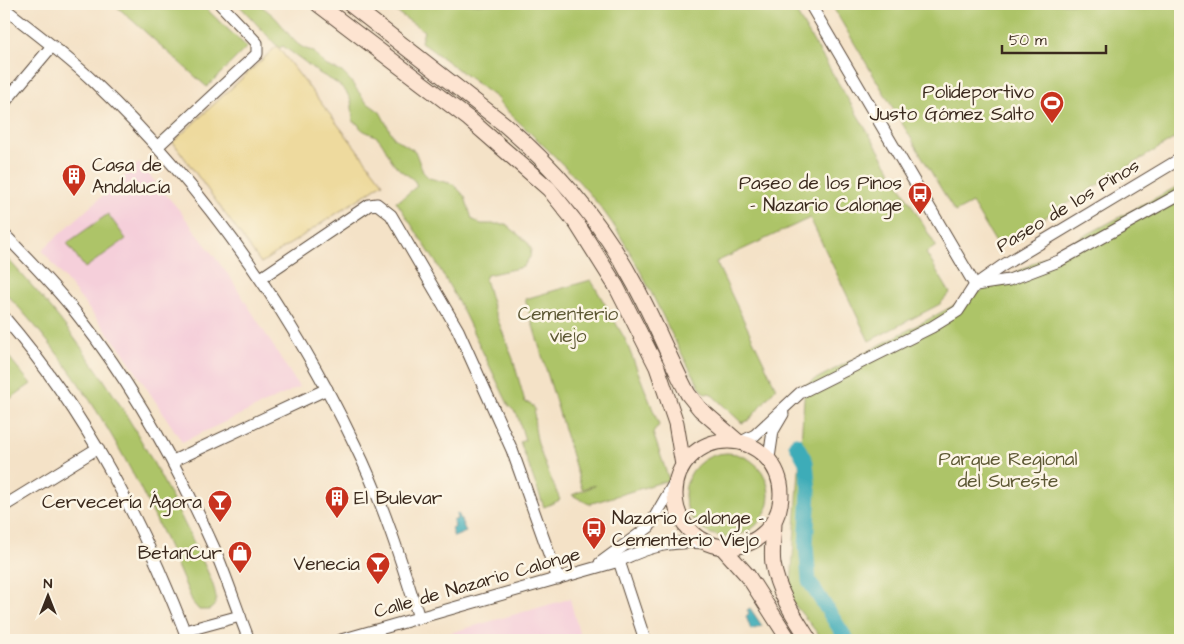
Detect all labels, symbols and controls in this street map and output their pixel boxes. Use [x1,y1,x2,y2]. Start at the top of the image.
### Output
scale bar [1002,22,1105,54]
text: 50 m [1009,30,1047,51]
place label: Polideportivo Justo Gómez Salto [870,79,1034,128]
sports icon: Polideportivo Justo Gómez Salto [1039,90,1065,124]
place label: Casa de Andalucía [92,152,171,201]
street label: Paseo de los Pinos [991,152,1145,260]
building icon: Casa de Andalucía [61,163,87,197]
place label: Paseo de los Pinos - Nazario Calonge [739,170,902,220]
bus stop icon: Paseo de los Pinos - Nazario Calonge [907,181,933,215]
park label: Cementerio viejo [518,301,618,350]
park label: Parque Regional del Sureste [939,446,1077,495]
building icon: El Bulevar [324,485,350,519]
place label: El Bulevar [354,485,443,512]
place label: Cervecería Ágora [42,489,202,517]
bar icon: Cervecería Ágora [207,489,233,523]
place label: Nazario Calonge - Cementerio Viejo [612,505,764,554]
bus stop icon: Nazario Calonge - Cementerio Viejo [581,516,607,550]
place label: BetanCur [138,540,223,567]
shop icon: BetanCur [227,540,253,574]
street label: Calle de Nazario Calonge [371,541,584,626]
place label: Venecia [293,551,360,578]
bar icon: Venecia [365,551,391,585]
north arrow [22,572,72,622]
text: N [44,574,53,594]

